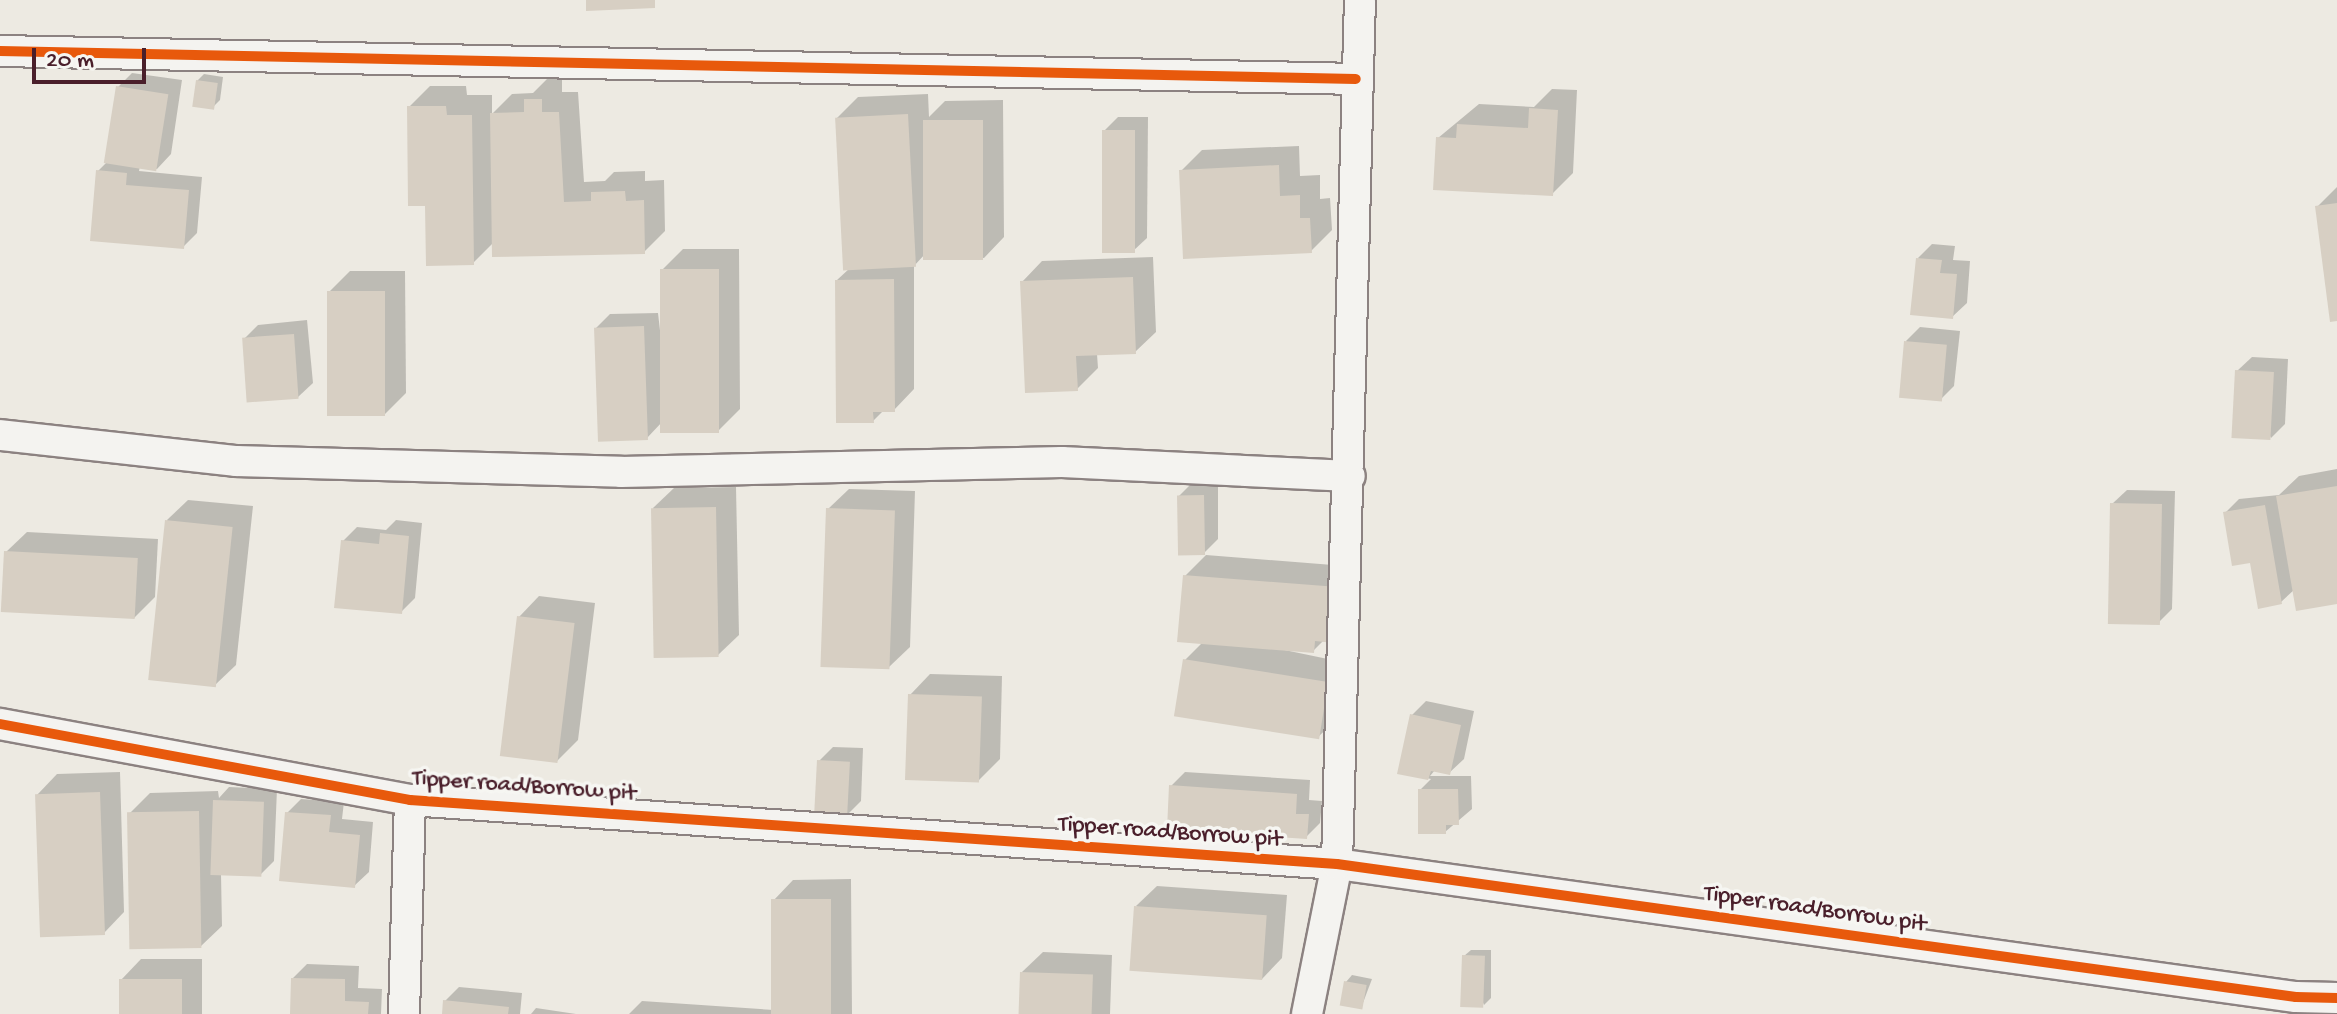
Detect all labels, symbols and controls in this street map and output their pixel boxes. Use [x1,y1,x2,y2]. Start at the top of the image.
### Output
scale bar [36,32,150,82]
text: 20 m [46,47,94,76]
street label: Tipper road/Borrow pit [411,765,637,809]
street label: Tipper road/Borrow pit [1057,811,1283,855]
street label: Tipper road/Borrow pit [1702,880,1928,940]

